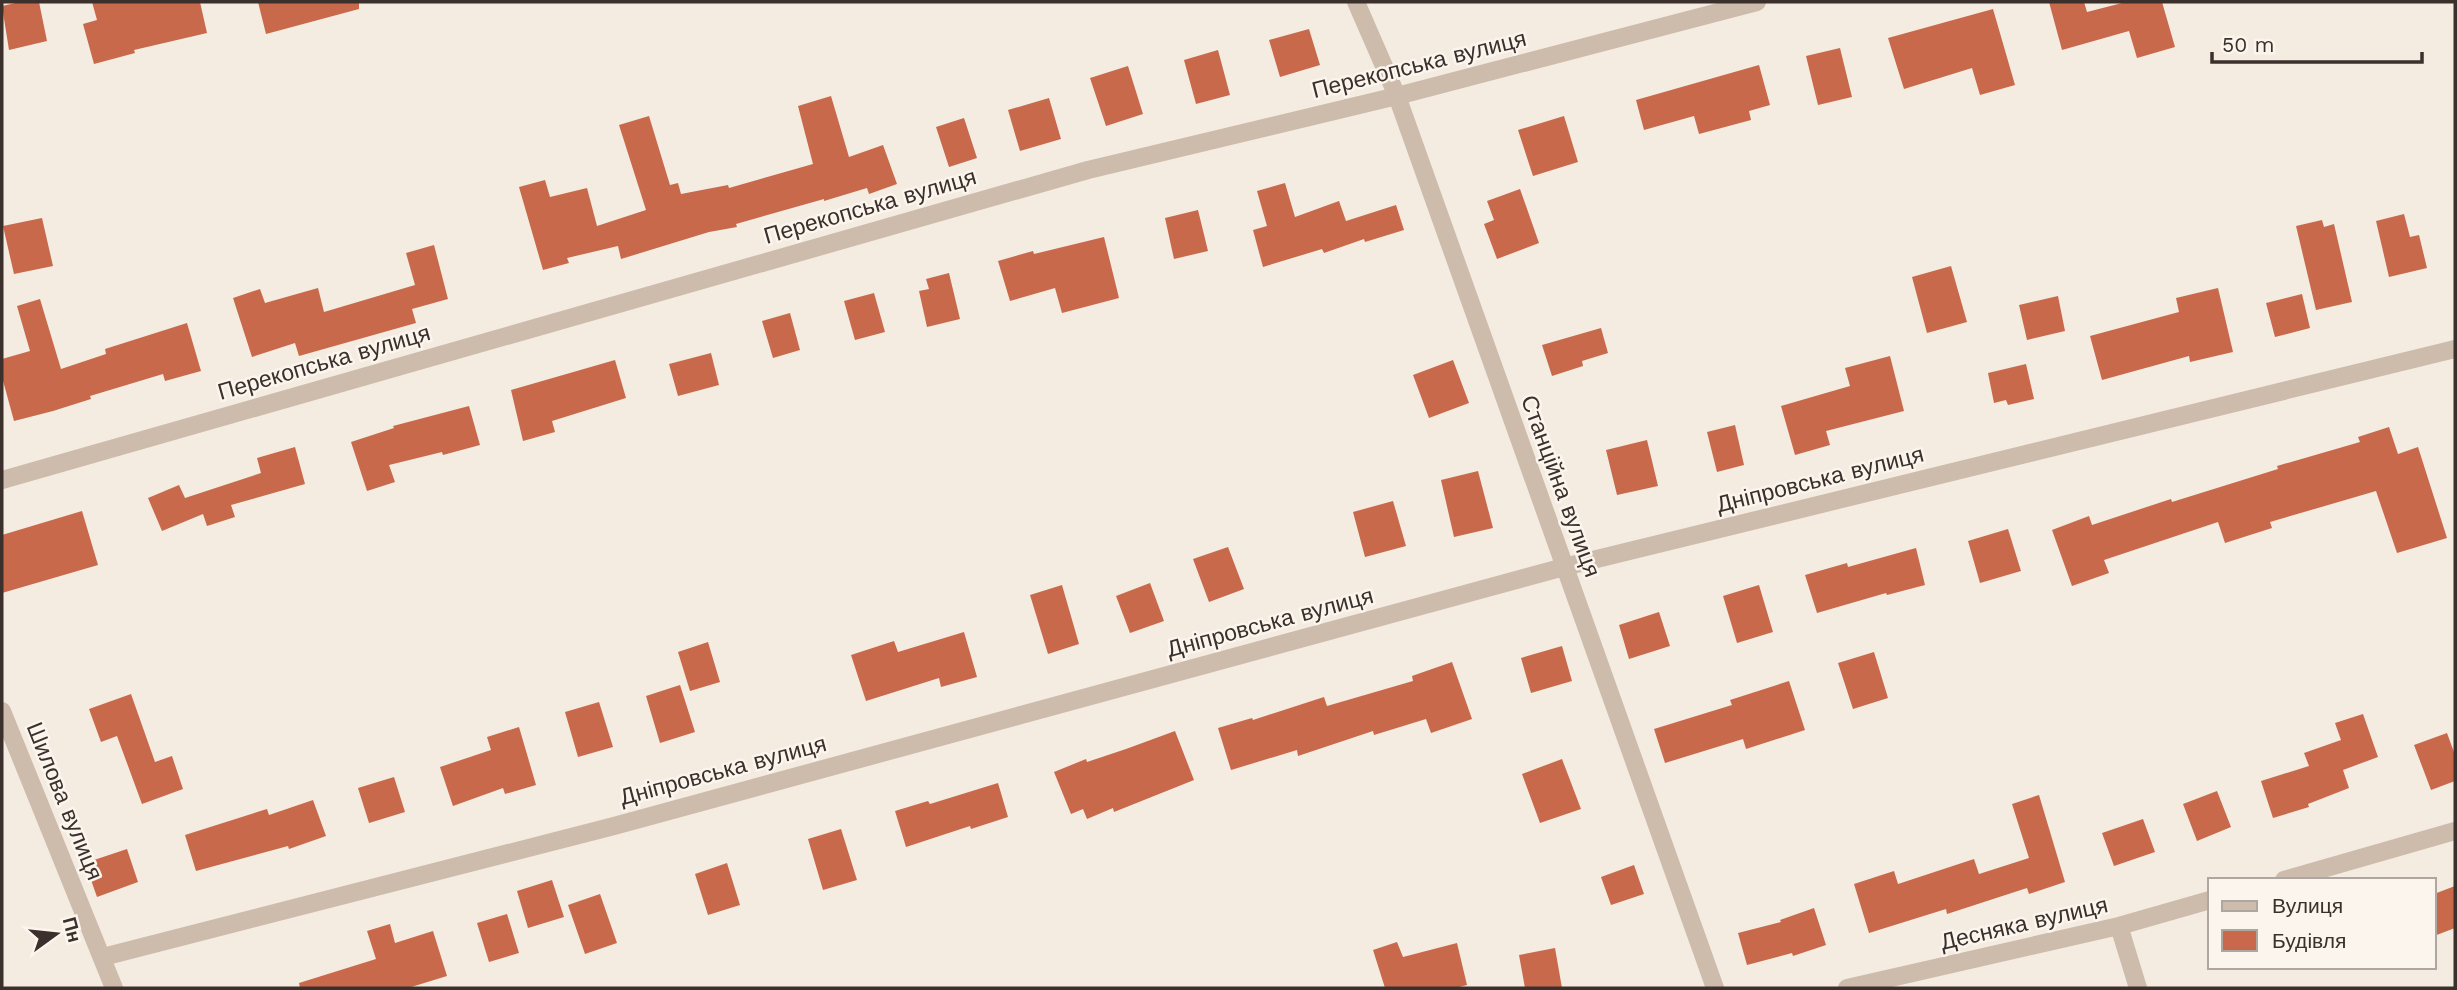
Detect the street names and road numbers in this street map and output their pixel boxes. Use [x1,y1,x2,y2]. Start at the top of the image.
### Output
street label: Перекопська вулиця [1309,25,1529,104]
street label: Перекопська вулиця [761,163,979,250]
street label: Перекопська вулиця [215,319,433,406]
street label: Станційна вулиця [1515,392,1606,581]
street label: Дніпровська вулиця [1714,441,1927,518]
street label: Дніпровська вулиця [1164,582,1376,663]
street label: Шилова вулиця [21,718,108,884]
street label: Дніпровська вулиця [617,730,829,811]
street label: Десняка вулиця [1938,891,2110,956]

